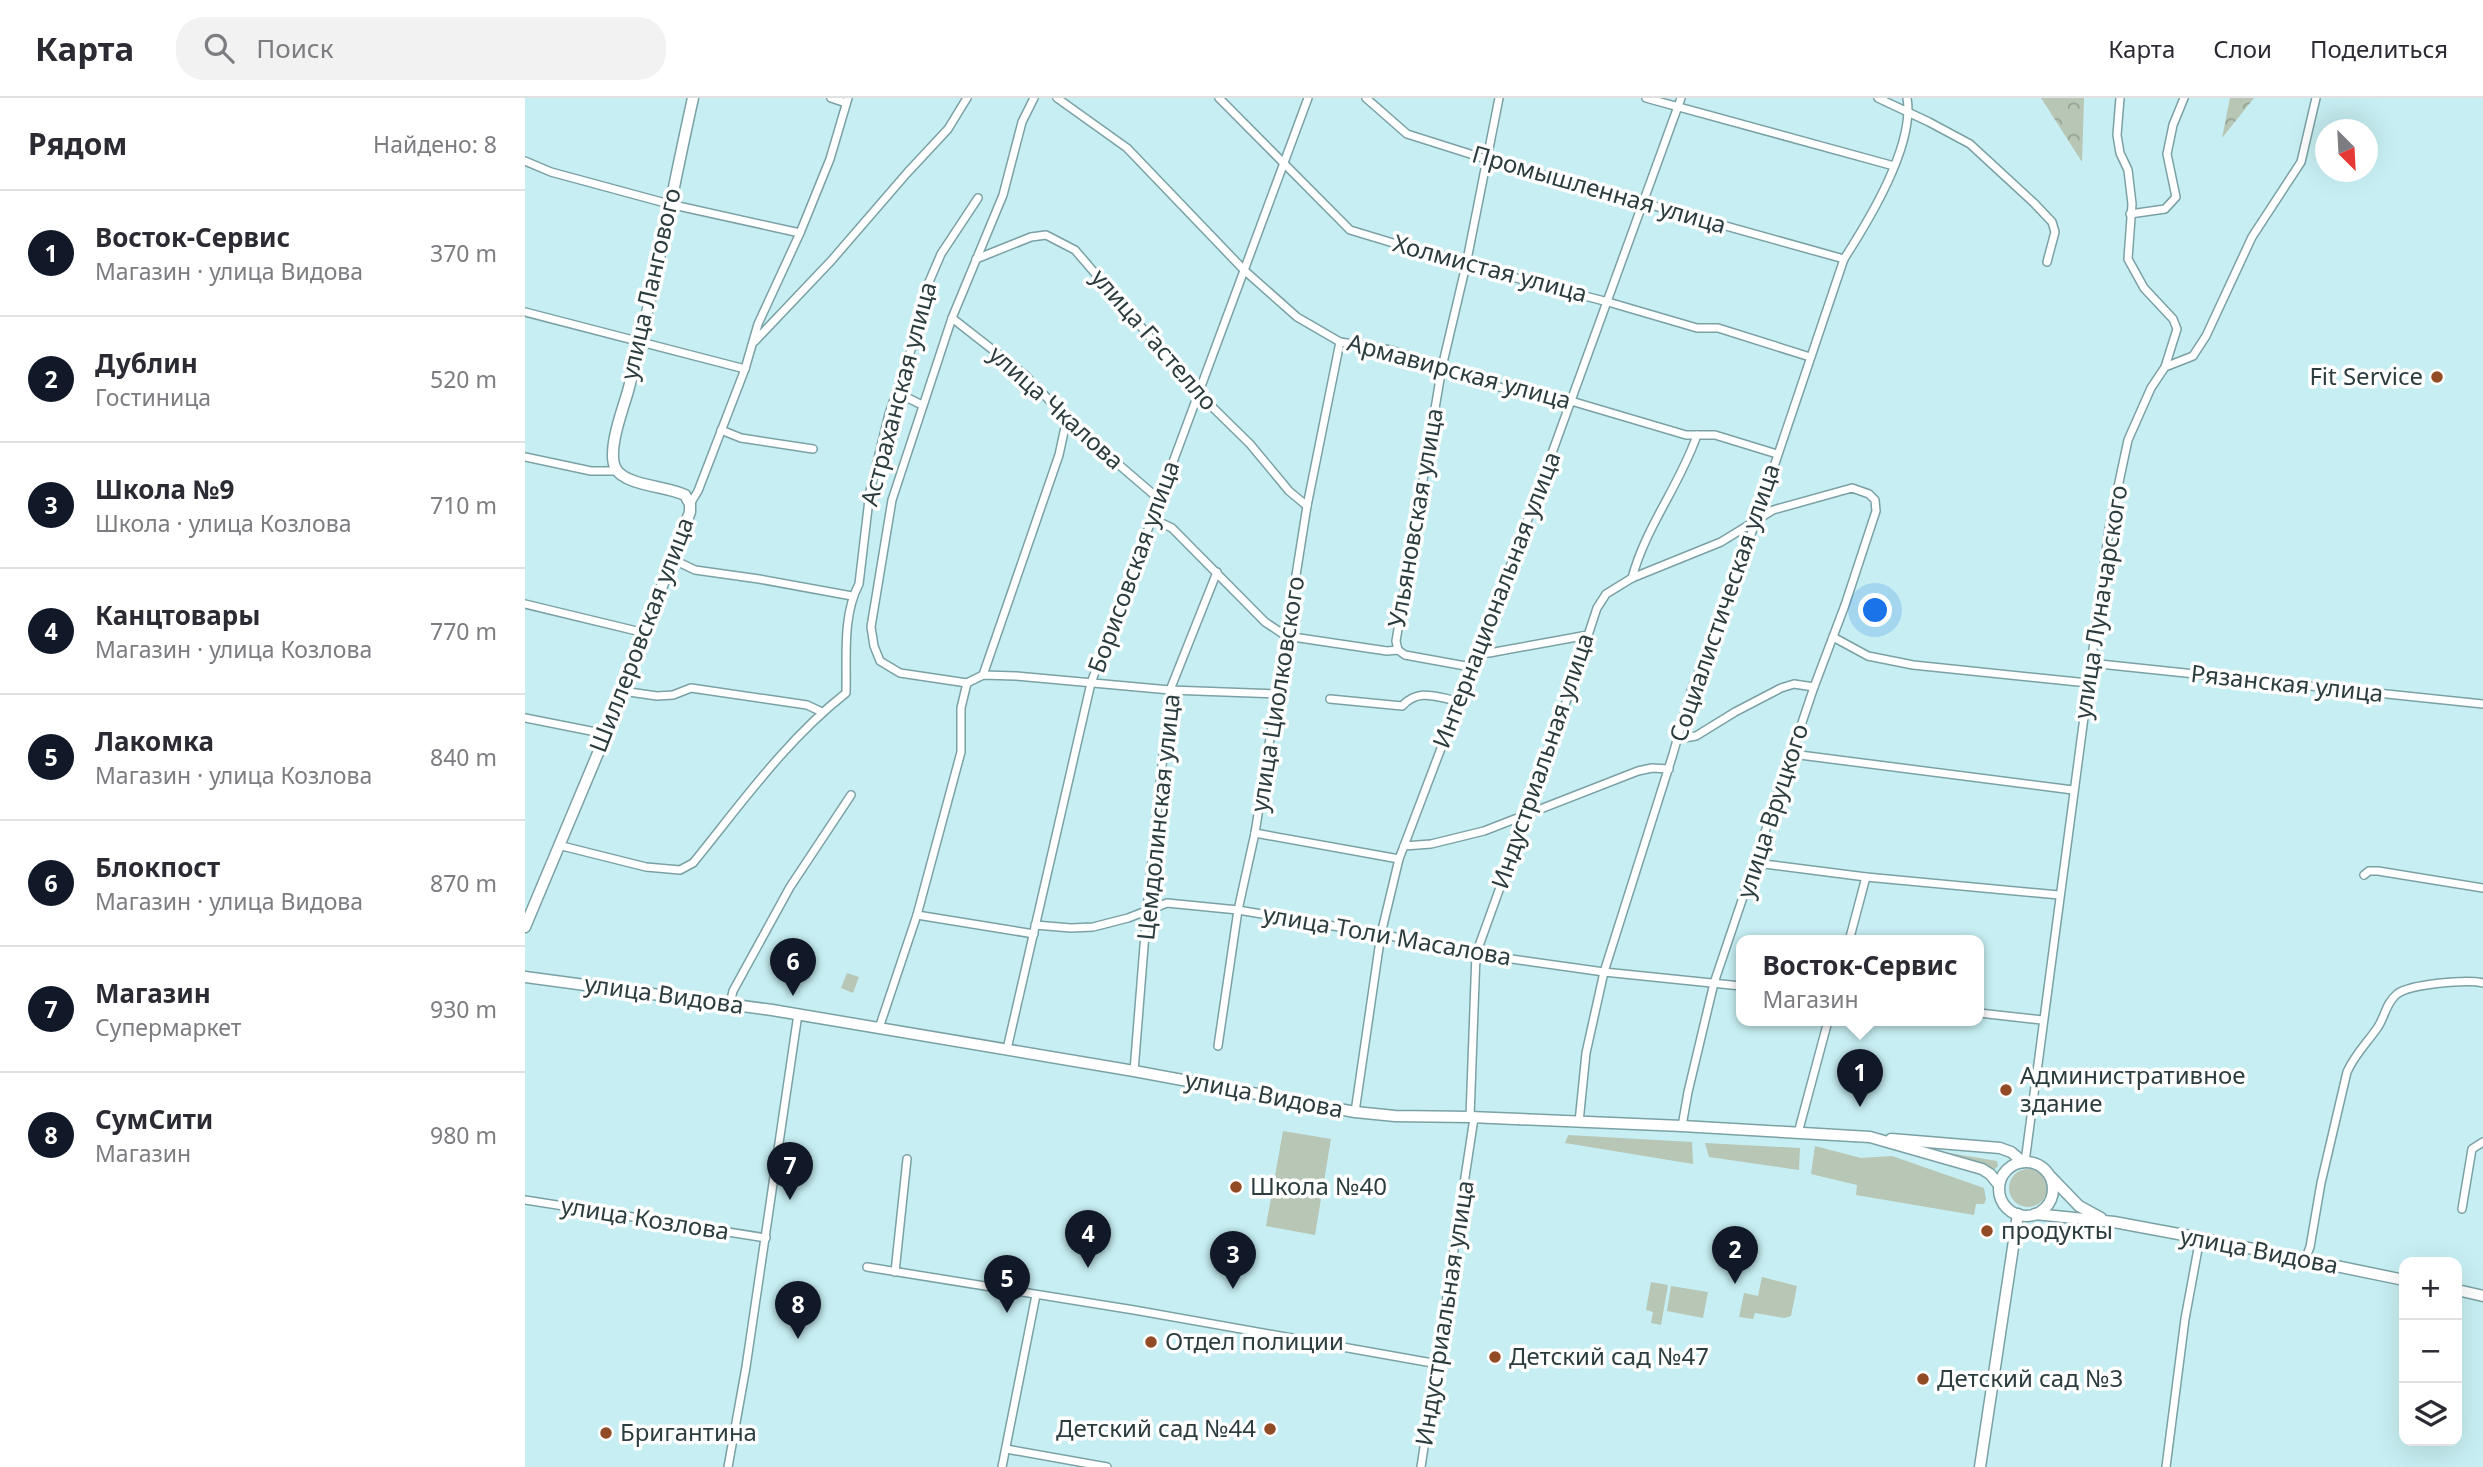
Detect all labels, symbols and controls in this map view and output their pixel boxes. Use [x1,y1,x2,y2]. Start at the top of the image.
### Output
search box [176,17,666,80]
text: Карта [35,26,134,71]
icon: search [200,29,238,67]
text: Поиск [256,30,333,66]
text: Карта [2108,32,2175,65]
text: Слои [2213,32,2272,65]
text: Поделиться [2310,32,2448,65]
north arrow [2315,119,2378,182]
text: Рядом [28,123,127,164]
text: Найдено: 8 [373,128,497,160]
street label: Промышленная улица [1469,136,1730,241]
street label: улица Лангового [611,184,688,383]
text: Восток-Сервис [95,219,290,255]
street label: Холмистая улица [1390,226,1591,309]
text: 1 [44,237,58,269]
text: 370 m [430,237,497,269]
text: Магазин · улица Видова [95,255,363,287]
street label: улица Гастелло [1085,261,1226,417]
street label: Астраханская улица [852,278,943,509]
street label: Армавирская улица [1344,325,1575,416]
street label: улица Чкалова [982,337,1132,476]
text: Дублин [95,345,198,381]
place label: Fit Service [2309,359,2423,392]
text: 2 [44,363,58,395]
text: 520 m [430,363,497,395]
marker: Fit Service [2429,369,2445,385]
text: Гостиница [95,381,211,413]
street label: Ульяновская улица [1379,405,1450,630]
street label: Интернациональная улица [1424,447,1567,752]
street label: Борисовская улица [1079,456,1186,677]
street label: Социалистическая улица [1660,459,1787,746]
text: Школа №9 [95,471,234,507]
street label: улица Луначарского [2065,482,2134,721]
text: 3 [44,489,58,521]
text: 710 m [430,489,497,521]
text: Школа · улица Козлова [95,507,352,539]
street label: Шиллеровская улица [581,512,701,757]
street label: улица Циолковского [1242,574,1311,814]
your location [1858,593,1892,627]
text: Канцтовары [95,597,261,633]
text: 4 [44,615,58,647]
text: 770 m [430,615,497,647]
street label: Индустриальная улица [1482,628,1601,893]
text: Магазин · улица Козлова [95,633,372,665]
street label: Рязанская улица [2189,656,2385,709]
street label: Цемдолинская улица [1128,692,1187,942]
street label: улица Вруцкого [1728,719,1815,902]
text: Лакомка [95,723,214,759]
text: 5 [44,741,58,773]
text: 840 m [430,741,497,773]
text: Магазин · улица Козлова [95,759,372,791]
text: Блокпост [95,849,220,885]
text: 6 [44,867,58,899]
text: 870 m [430,867,497,899]
text: Магазин · улица Видова [95,885,363,917]
street label: улица Толи Масалова [1260,896,1514,973]
popup [1736,935,1984,1026]
pin: 6 [770,938,816,996]
text: Восток-Сервис [1762,947,1958,983]
street label: улица Видова [582,966,746,1021]
text: Магазин [95,975,211,1011]
text: Магазин [1762,983,1859,1015]
text: 7 [44,993,58,1025]
text: 930 m [430,993,497,1025]
text: Супермаркет [95,1011,241,1043]
pin: 1 [1837,1049,1883,1107]
place label: Административное здание [2020,1058,2245,1119]
street label: улица Видова [1182,1062,1346,1125]
marker: Административное здание [1998,1082,2014,1098]
text: СумСити [95,1101,213,1137]
text: 8 [44,1119,58,1151]
text: 980 m [430,1119,497,1151]
text: Магазин [95,1137,191,1169]
pin: 7 [767,1142,813,1200]
place label: Школа №40 [1250,1169,1387,1202]
street label: Индустриальная улица [1406,1178,1481,1448]
marker: Школа №40 [1228,1179,1244,1195]
street label: улица Козлова [559,1188,732,1247]
pin: 4 [1065,1210,1111,1268]
place label: продукты [2001,1213,2113,1246]
street label: улица Видова [2177,1218,2341,1281]
marker: продукты [1979,1223,1995,1239]
pin: 2 [1712,1226,1758,1284]
pin: 3 [1210,1231,1256,1289]
pin: 5 [984,1255,1030,1313]
map controls [2399,1257,2462,1446]
button: + [2399,1257,2462,1320]
pin: 8 [775,1281,821,1339]
button: − [2399,1320,2462,1383]
place label: Отдел полиции [1165,1324,1344,1357]
marker: Отдел полиции [1143,1334,1159,1350]
place label: Детский сад №47 [1509,1339,1709,1372]
marker: Детский сад №47 [1487,1349,1503,1365]
place label: Детский сад №3 [1937,1361,2123,1394]
marker: Детский сад №3 [1915,1371,1931,1387]
button: layers [2399,1383,2462,1446]
place label: Детский сад №44 [1056,1411,1256,1444]
place label: Бригантина [620,1415,757,1448]
marker: Детский сад №44 [1262,1421,1278,1437]
marker: Бригантина [598,1425,614,1441]

